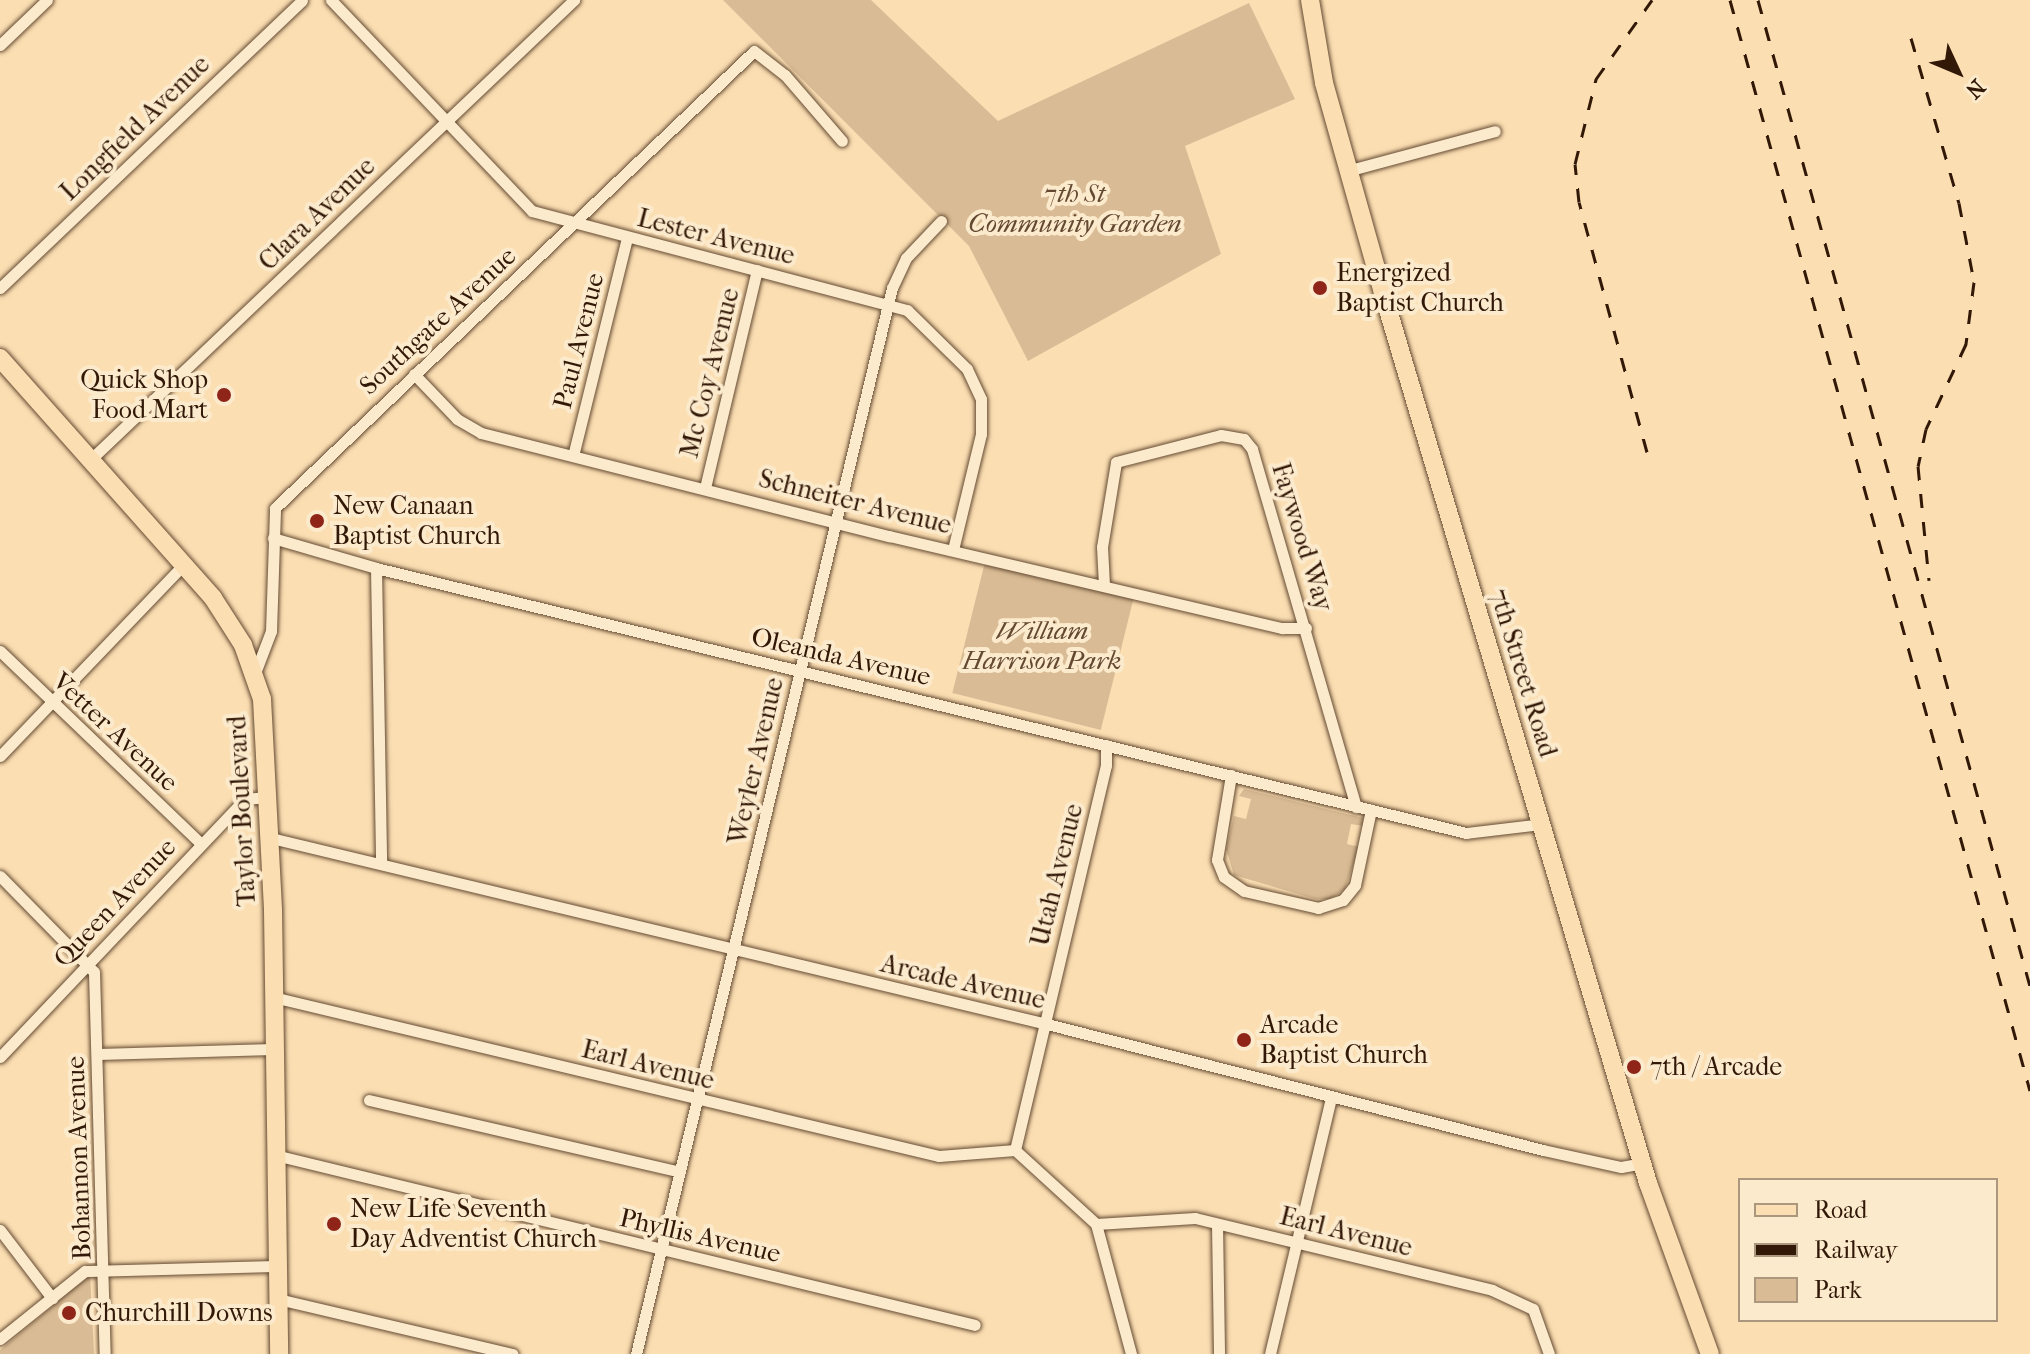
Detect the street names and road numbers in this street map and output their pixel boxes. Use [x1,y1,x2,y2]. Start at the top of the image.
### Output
street label: Longfield Avenue [54,49,216,207]
street label: Clara Avenue [252,151,382,277]
street label: Lester Avenue [634,202,798,272]
street label: Southgate Avenue [353,241,523,401]
street label: Paul Avenue [547,270,611,412]
street label: Mc Coy Avenue [674,285,746,461]
street label: Faywood Way [1265,459,1339,615]
street label: Schneiter Avenue [755,463,955,541]
street label: 7th Street Road [1483,585,1563,761]
street label: Oleanda Avenue [748,621,934,693]
street label: Vetter Avenue [46,666,184,798]
street label: Weyler Avenue [722,674,790,848]
street label: Taylor Boulevard [221,715,263,907]
street label: Utah Avenue [1024,801,1090,949]
street label: Queen Avenue [47,832,183,974]
street label: Arcade Avenue [878,948,1048,1016]
street label: Earl Avenue [579,1033,717,1097]
street label: Bohannon Avenue [60,1055,98,1261]
street label: Earl Avenue [1277,1200,1415,1264]
street label: Phyllis Avenue [616,1202,784,1270]

